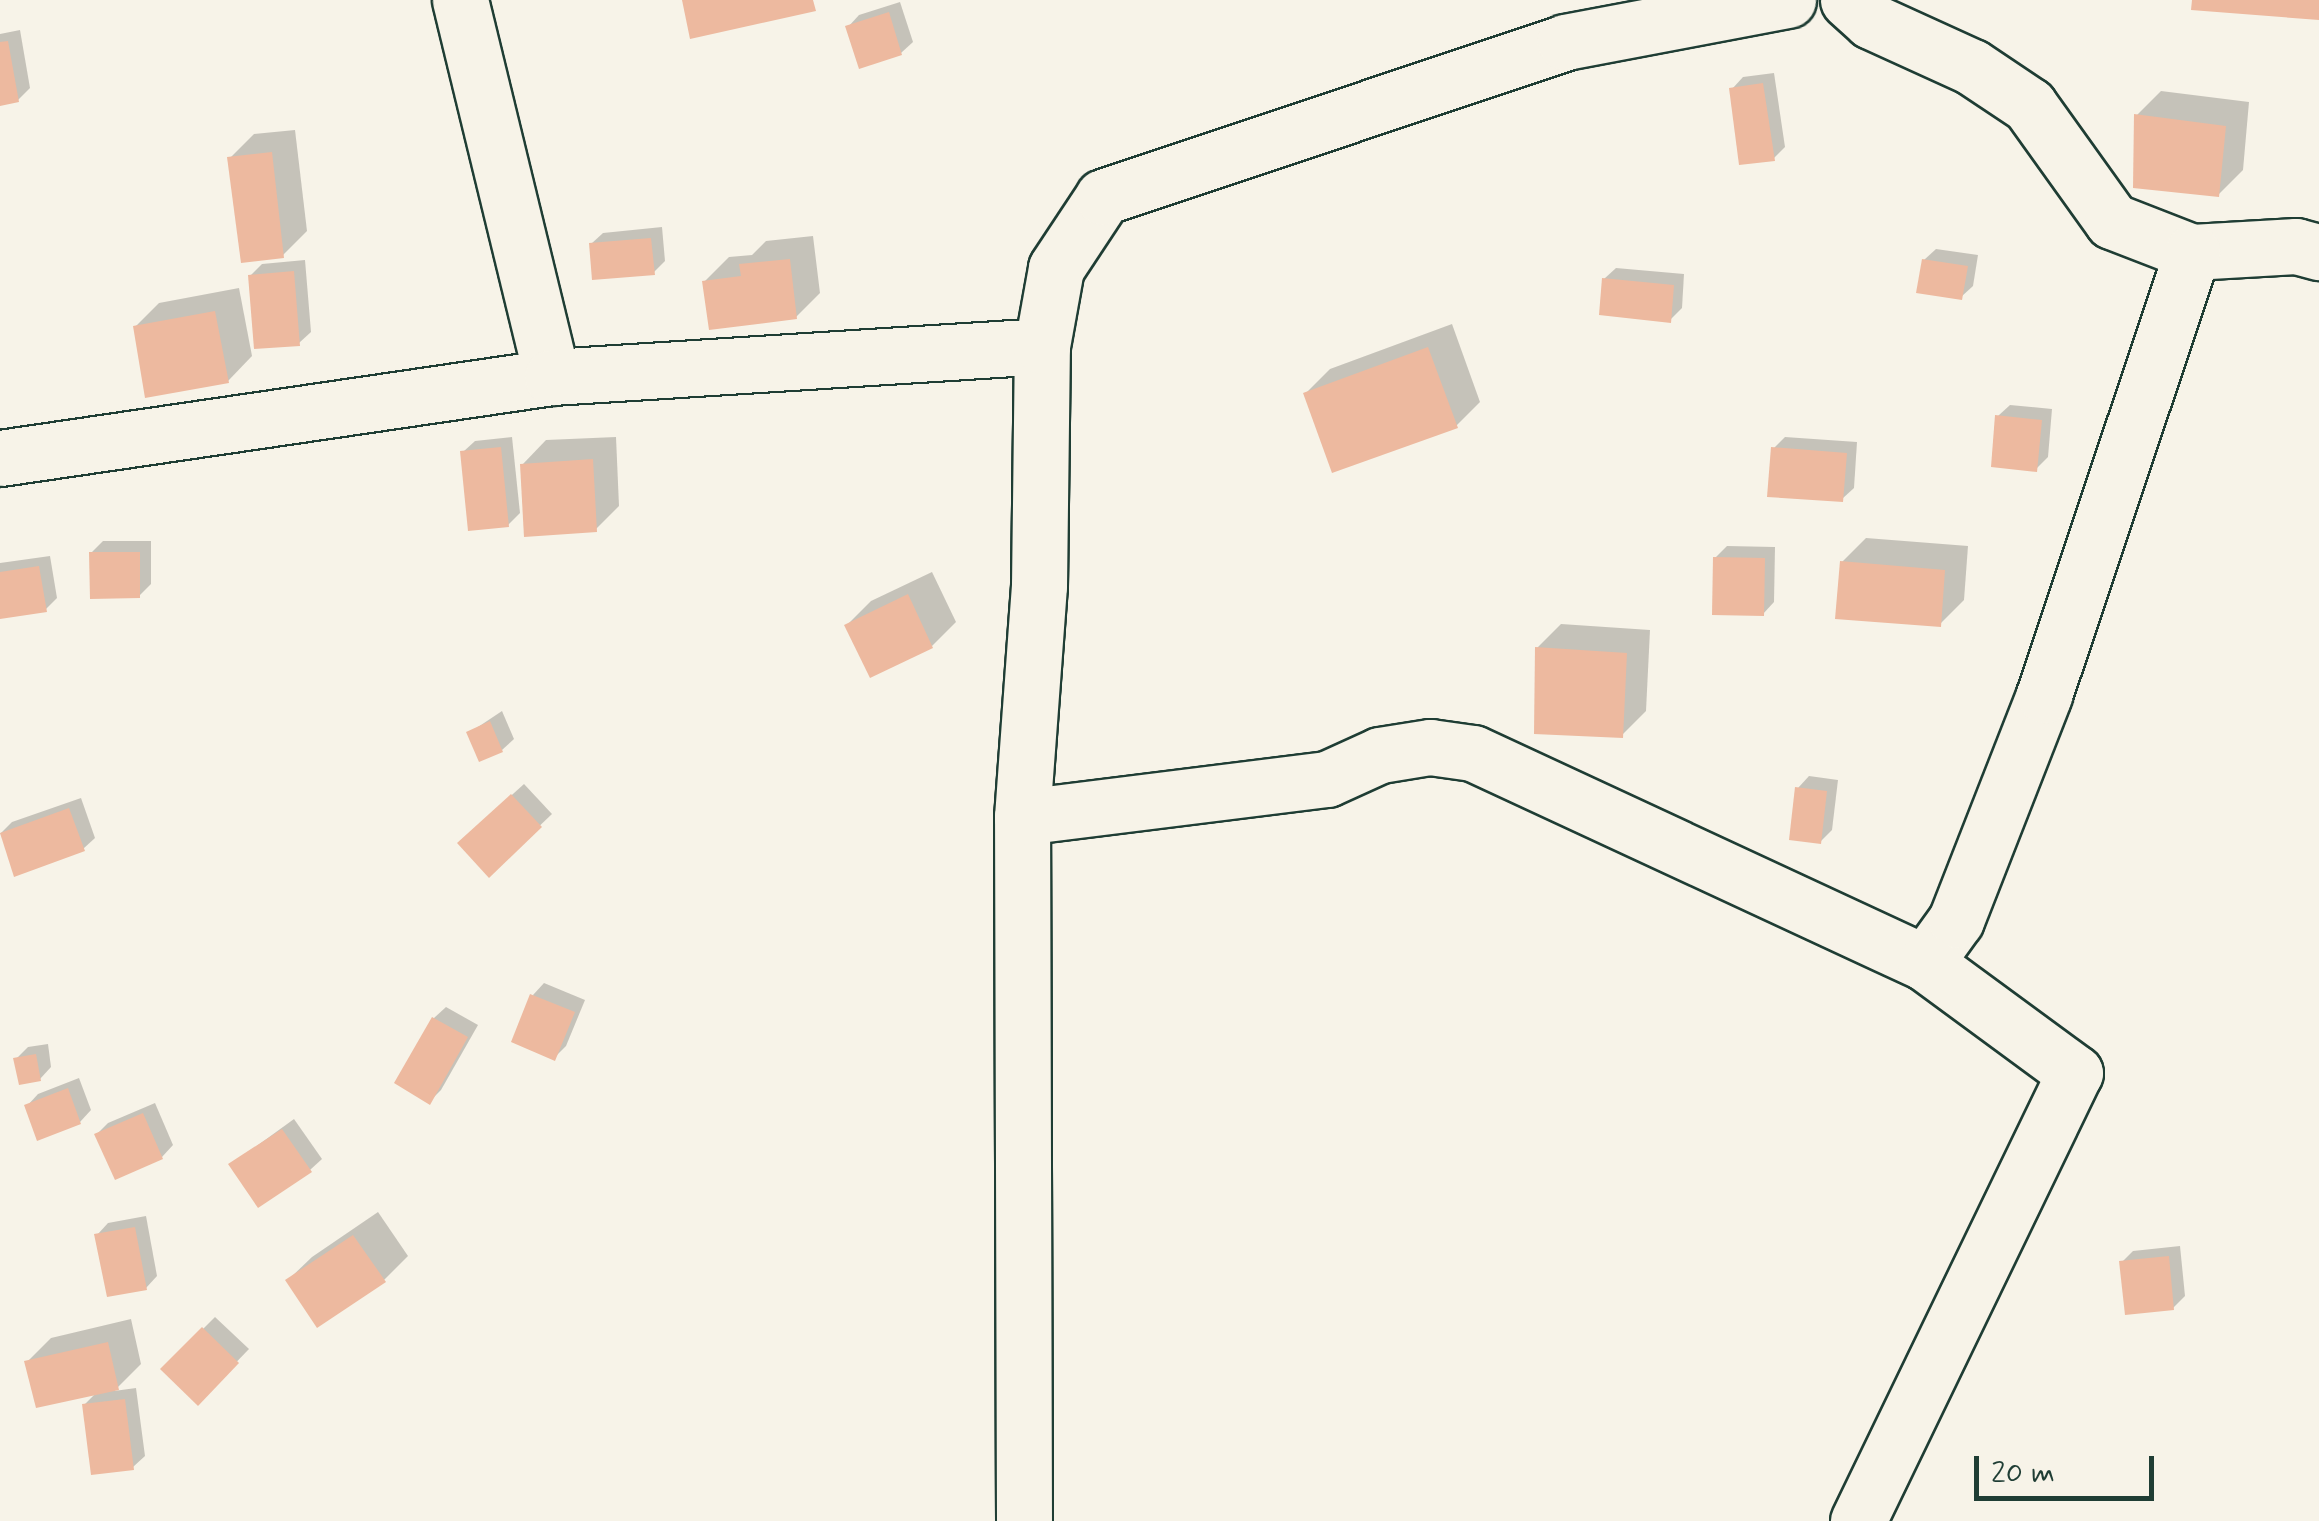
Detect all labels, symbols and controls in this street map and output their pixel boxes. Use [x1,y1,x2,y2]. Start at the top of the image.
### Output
scale bar [1979,1436,2159,1498]
text: 20 m [1991,1454,2055,1493]

